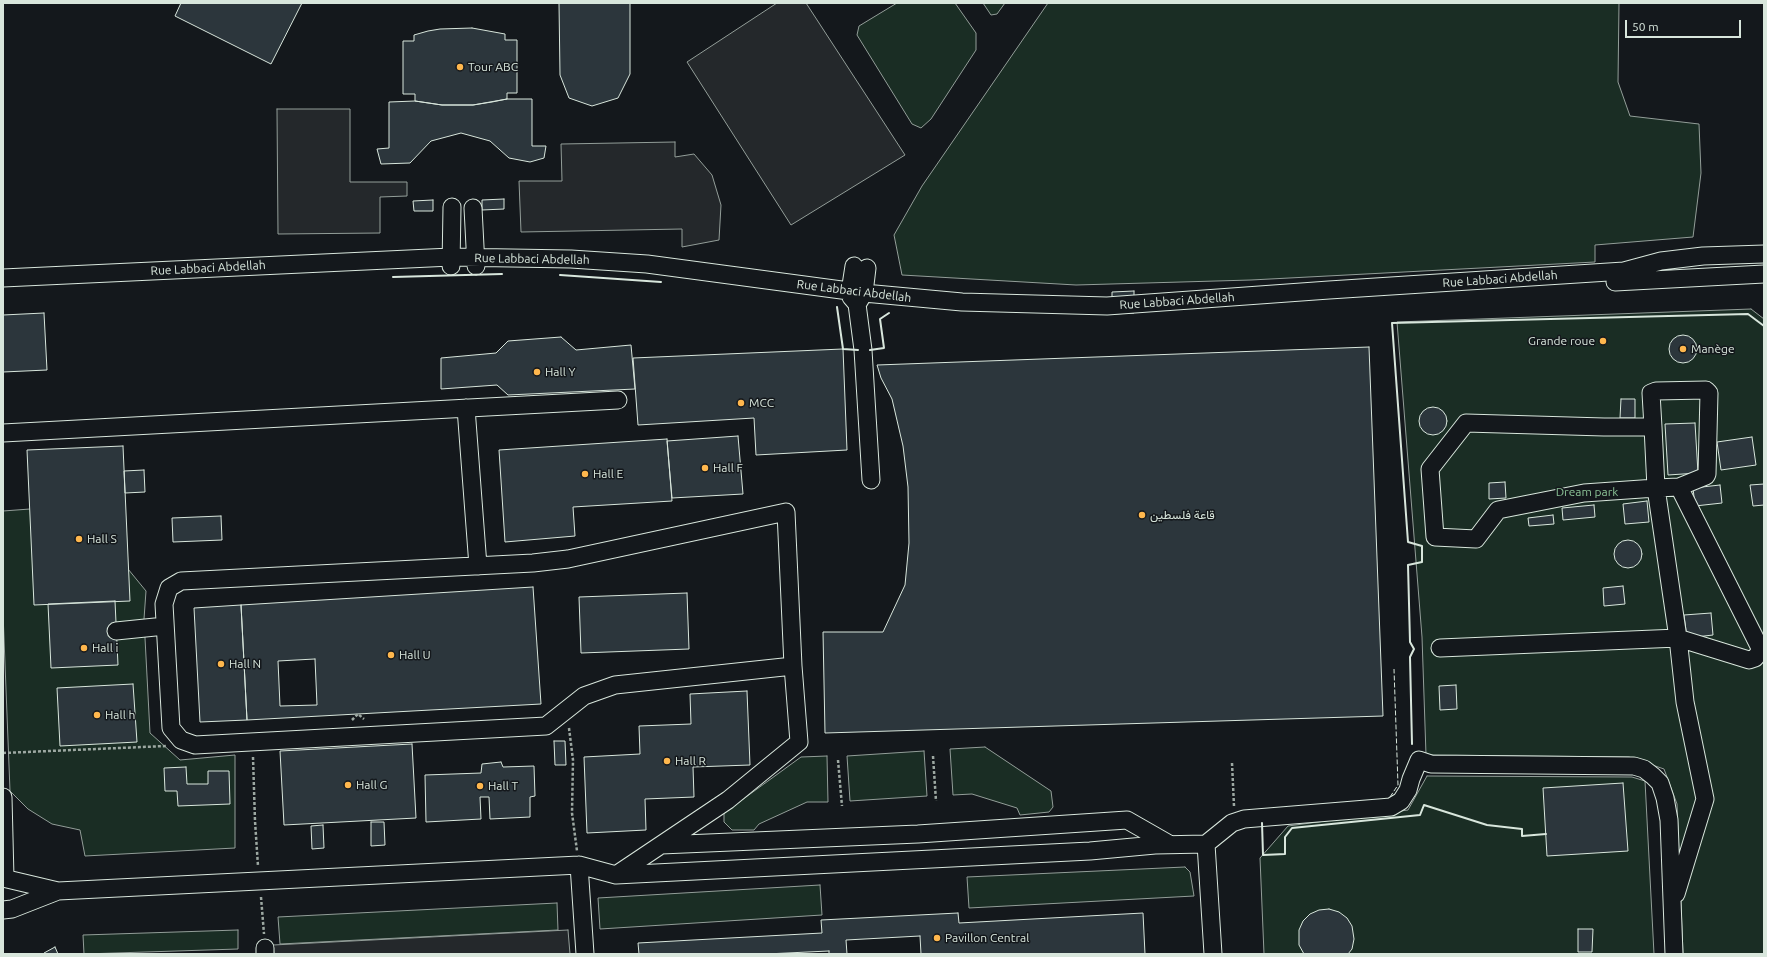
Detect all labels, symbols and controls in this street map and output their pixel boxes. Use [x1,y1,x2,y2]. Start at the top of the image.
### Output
scale bar [1627,12,1743,38]
text: 50 m [1632,20,1659,33]
place label: Tour ABC [468,60,518,74]
marker: Tour ABC [455,62,465,72]
street label: Rue Labbaci Abdellah [474,251,590,267]
street label: Rue Labbaci Abdellah [150,258,266,278]
street label: Rue Labbaci Abdellah [1442,268,1558,290]
street label: Rue Labbaci Abdellah [796,277,912,305]
street label: Rue Labbaci Abdellah [1119,290,1235,312]
place label: Grande roue [1528,334,1595,348]
marker: Grande roue [1598,336,1608,346]
place label: Manège [1691,342,1735,356]
marker: Manège [1678,344,1688,354]
place label: Hall Y [545,365,576,379]
marker: Hall Y [532,367,542,377]
place label: MCC [749,396,774,410]
marker: MCC [736,398,746,408]
place label: Hall F [713,461,743,475]
marker: Hall F [700,463,710,473]
place label: Hall E [593,467,623,481]
marker: Hall E [580,469,590,479]
park label: Dream park [1556,485,1618,499]
place label: قاعة فلسطين [1150,508,1215,522]
marker: قاعة فلسطين [1137,510,1147,520]
place label: Hall S [87,532,117,546]
marker: Hall S [74,534,84,544]
place label: Hall i [92,641,118,655]
marker: Hall i [79,643,89,653]
place label: Hall U [399,648,431,662]
marker: Hall U [386,650,396,660]
place label: Hall N [229,657,261,671]
marker: Hall N [216,659,226,669]
place label: Hall h [105,708,135,722]
marker: Hall h [92,710,102,720]
place label: Hall R [675,754,706,768]
marker: Hall R [662,756,672,766]
place label: Hall G [356,778,388,792]
place label: Hall T [488,779,518,793]
marker: Hall G [343,780,353,790]
marker: Hall T [475,781,485,791]
place label: Pavillon Central [945,931,1029,945]
marker: Pavillon Central [932,933,942,943]

